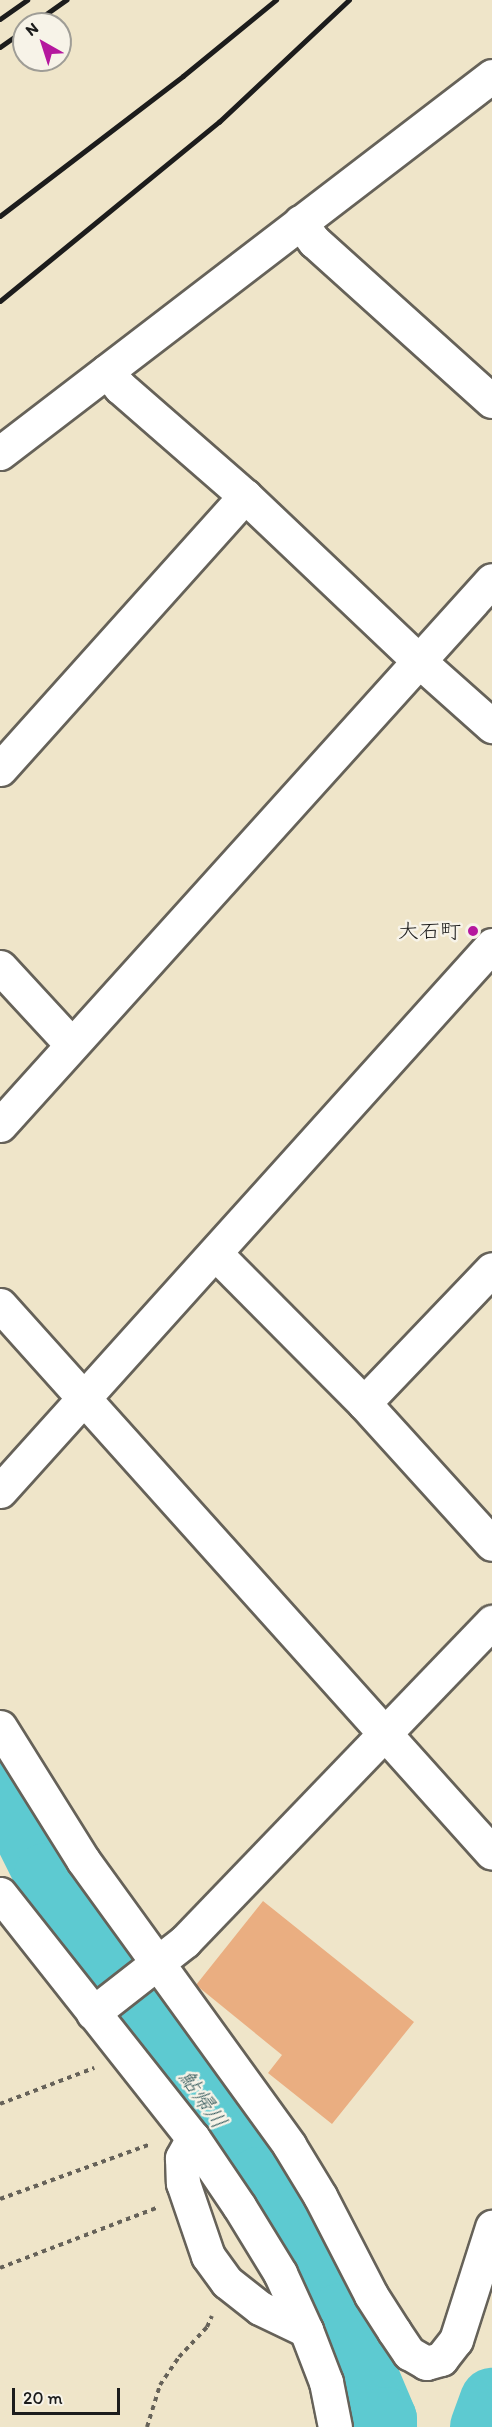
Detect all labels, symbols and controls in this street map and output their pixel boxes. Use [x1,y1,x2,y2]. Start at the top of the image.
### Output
north arrow [12,12,72,72]
text: N [21,18,42,40]
place label: 大石町 [398,918,461,944]
marker: 大石町 [466,924,480,938]
water label: 鮎帰川 [173,2064,233,2134]
scale bar [15,2376,123,2414]
text: 20 m [23,2387,63,2409]

